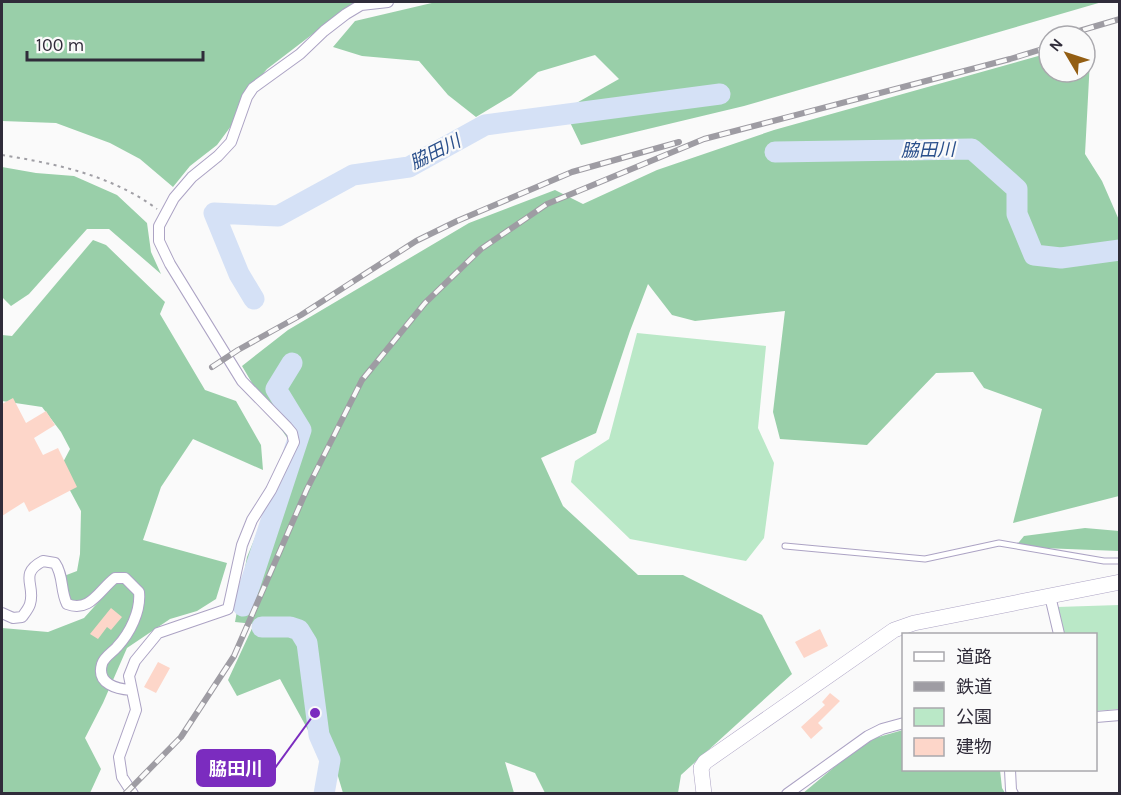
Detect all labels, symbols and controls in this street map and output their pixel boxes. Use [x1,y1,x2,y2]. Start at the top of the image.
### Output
scale bar [27,24,202,62]
north arrow [1037,24,1097,84]
text: 100 m [36,34,84,56]
text: N [1045,34,1067,55]
water label: 脇田川 [406,129,466,174]
water label: 脇田川 [901,138,957,161]
legend [902,633,1097,771]
text: 道路 [956,646,992,668]
text: 鉄道 [956,676,992,698]
text: 公園 [956,706,992,728]
text: 建物 [956,736,992,758]
callout: 脇田川 [197,750,275,786]
text: 脇田川 [209,758,263,780]

